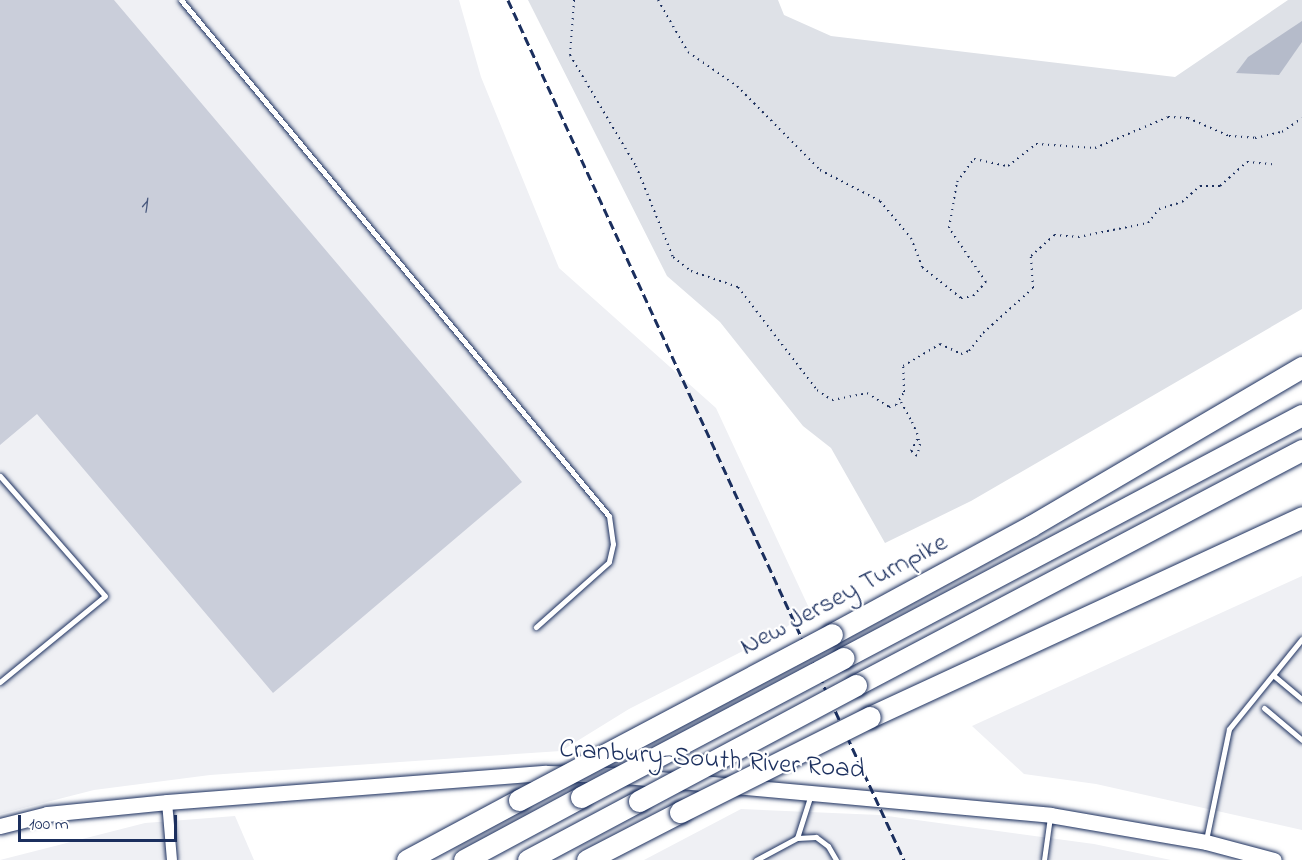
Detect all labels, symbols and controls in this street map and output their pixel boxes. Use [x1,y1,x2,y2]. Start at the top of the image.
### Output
house number: 1 [141,193,149,221]
street label: New Jersey Turnpike [735,527,953,663]
street label: Cranbury-South River Road [558,733,866,787]
scale bar [21,803,180,841]
text: 100 m [29,812,69,838]

